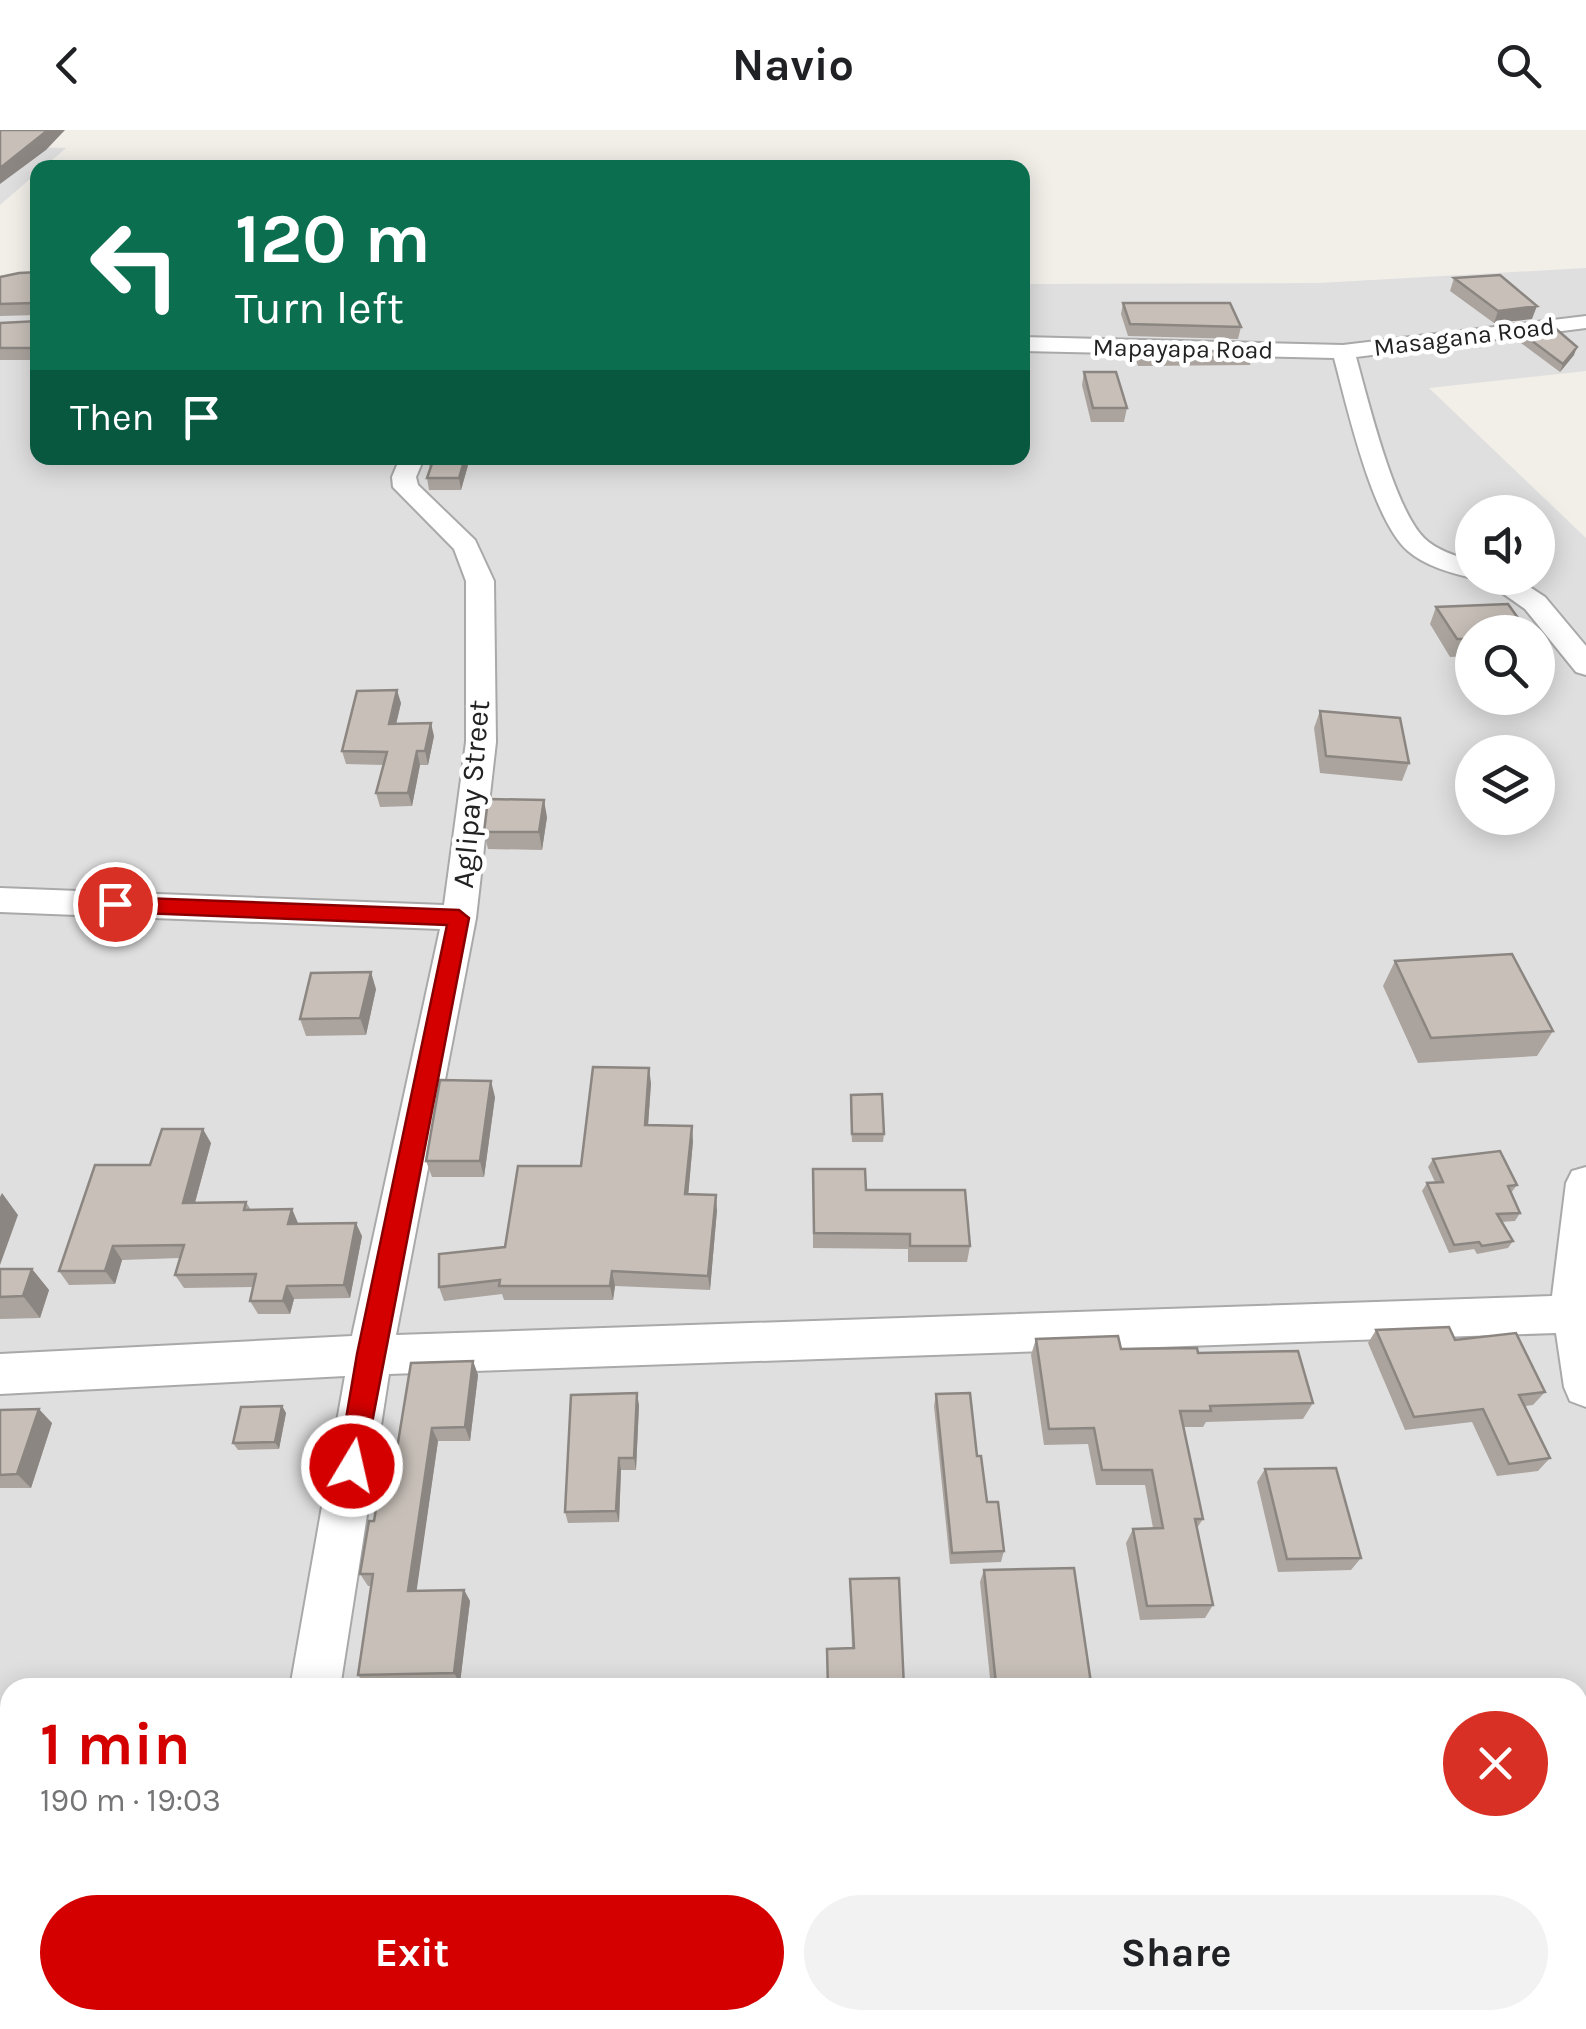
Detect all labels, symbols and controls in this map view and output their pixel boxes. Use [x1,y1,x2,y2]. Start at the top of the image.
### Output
icon: back [40,38,95,93]
icon: search [1491,38,1546,93]
text: Navio [732,39,854,91]
text: 120 m [235,198,431,280]
icon: left [70,200,200,330]
text: Turn left [235,282,404,334]
street label: Masagana Road [1372,311,1556,362]
street label: Mapayapa Road [1092,332,1274,365]
icon: arrive [174,390,229,445]
text: Then [70,395,154,440]
map controls [1455,495,1555,835]
button: sound [1455,495,1555,595]
button: search [1455,615,1555,715]
street label: Aglipay Street [445,698,497,890]
button: layers [1455,735,1555,835]
pin [73,862,158,947]
icon: arrive [88,877,143,932]
position arrow [300,1414,404,1518]
text: 1 min [40,1709,191,1779]
button: close [1443,1711,1548,1816]
text: 190 m · 19:03 [40,1782,221,1819]
button: Exit [40,1895,784,2010]
button: Share [804,1895,1548,2010]

